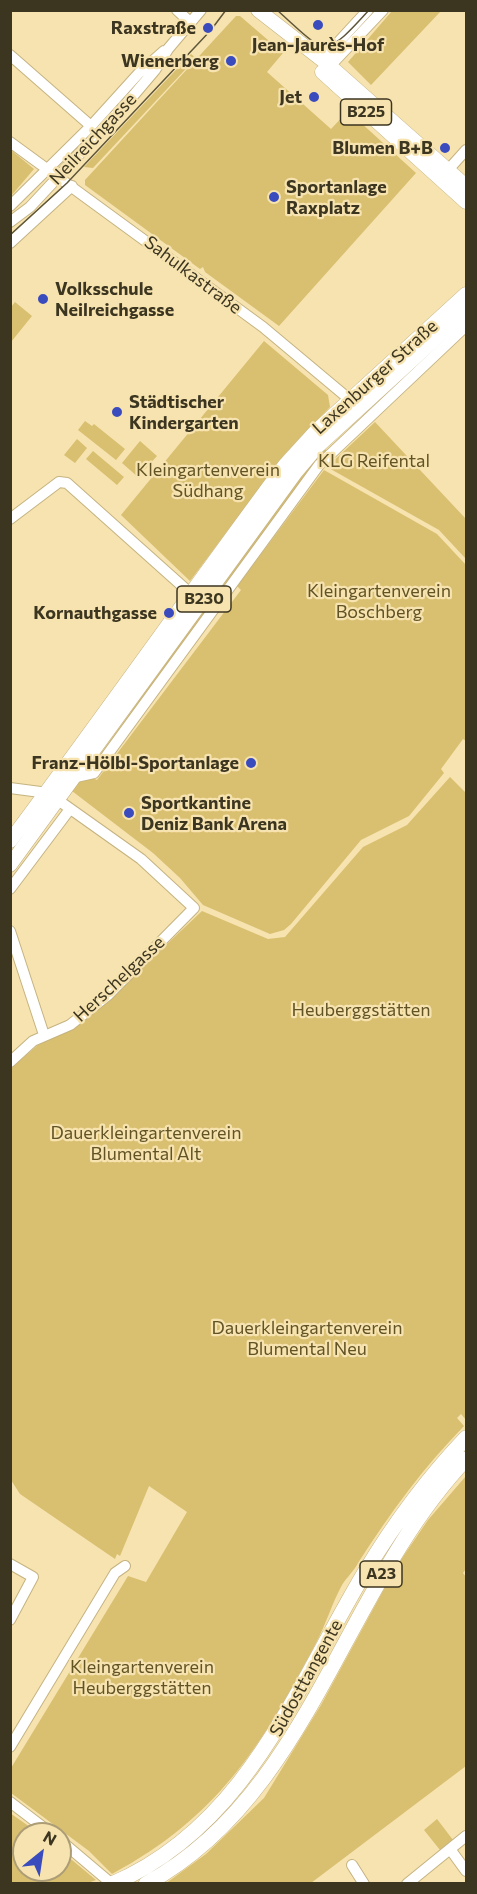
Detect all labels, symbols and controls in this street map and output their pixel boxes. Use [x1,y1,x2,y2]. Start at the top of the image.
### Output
place label: Raxstraße [111,17,196,39]
marker: Jean-Jaurès-Hof [311,18,325,32]
marker: Raxstraße [201,21,215,35]
place label: Jean-Jaurès-Hof [252,34,384,56]
place label: Wienerberg [121,50,219,72]
marker: Wienerberg [224,54,238,68]
place label: Jet [279,86,302,108]
street label: Neilreichgasse [45,89,141,189]
marker: Jet [307,90,321,104]
road number: B225 [340,99,392,125]
place label: Blumen B+B [332,137,433,159]
marker: Blumen B+B [438,141,452,155]
place label: Sportanlage Raxplatz [286,176,387,219]
marker: Sportanlage Raxplatz [267,190,281,204]
street label: Sahulkastraße [140,231,246,319]
place label: Volksschule Neilreichgasse [55,278,174,320]
marker: Volksschule Neilreichgasse [36,292,50,306]
street label: Laxenburger Straße [308,315,442,439]
place label: Städtischer Kindergarten [129,391,239,434]
marker: Städtischer Kindergarten [110,405,124,419]
park label: KLG Reifental [318,450,430,472]
park label: Kleingartenverein Südhang [136,459,280,502]
park label: Kleingartenverein Boschberg [307,580,451,622]
road number: B230 [177,586,231,612]
place label: Kornauthgasse [33,602,157,624]
marker: Kornauthgasse [162,606,176,620]
place label: Franz-Hölbl-Sportanlage [32,752,239,774]
marker: Franz-Hölbl-Sportanlage [244,756,258,770]
place label: Sportkantine Deniz Bank Arena [141,792,287,834]
marker: Sportkantine Deniz Bank Arena [122,806,136,820]
street label: Herschelgasse [69,931,169,1027]
park label: Heuberggstätten [291,999,431,1021]
park label: Dauerkleingartenverein Blumental Alt [51,1122,241,1164]
park label: Dauerkleingartenverein Blumental Neu [212,1317,402,1360]
road number: A23 [360,1561,402,1587]
street label: Südosttangente [265,1616,347,1740]
park label: Kleingartenverein Heuberggstätten [70,1656,214,1698]
north arrow [12,1822,72,1882]
text: N [40,1826,60,1849]

